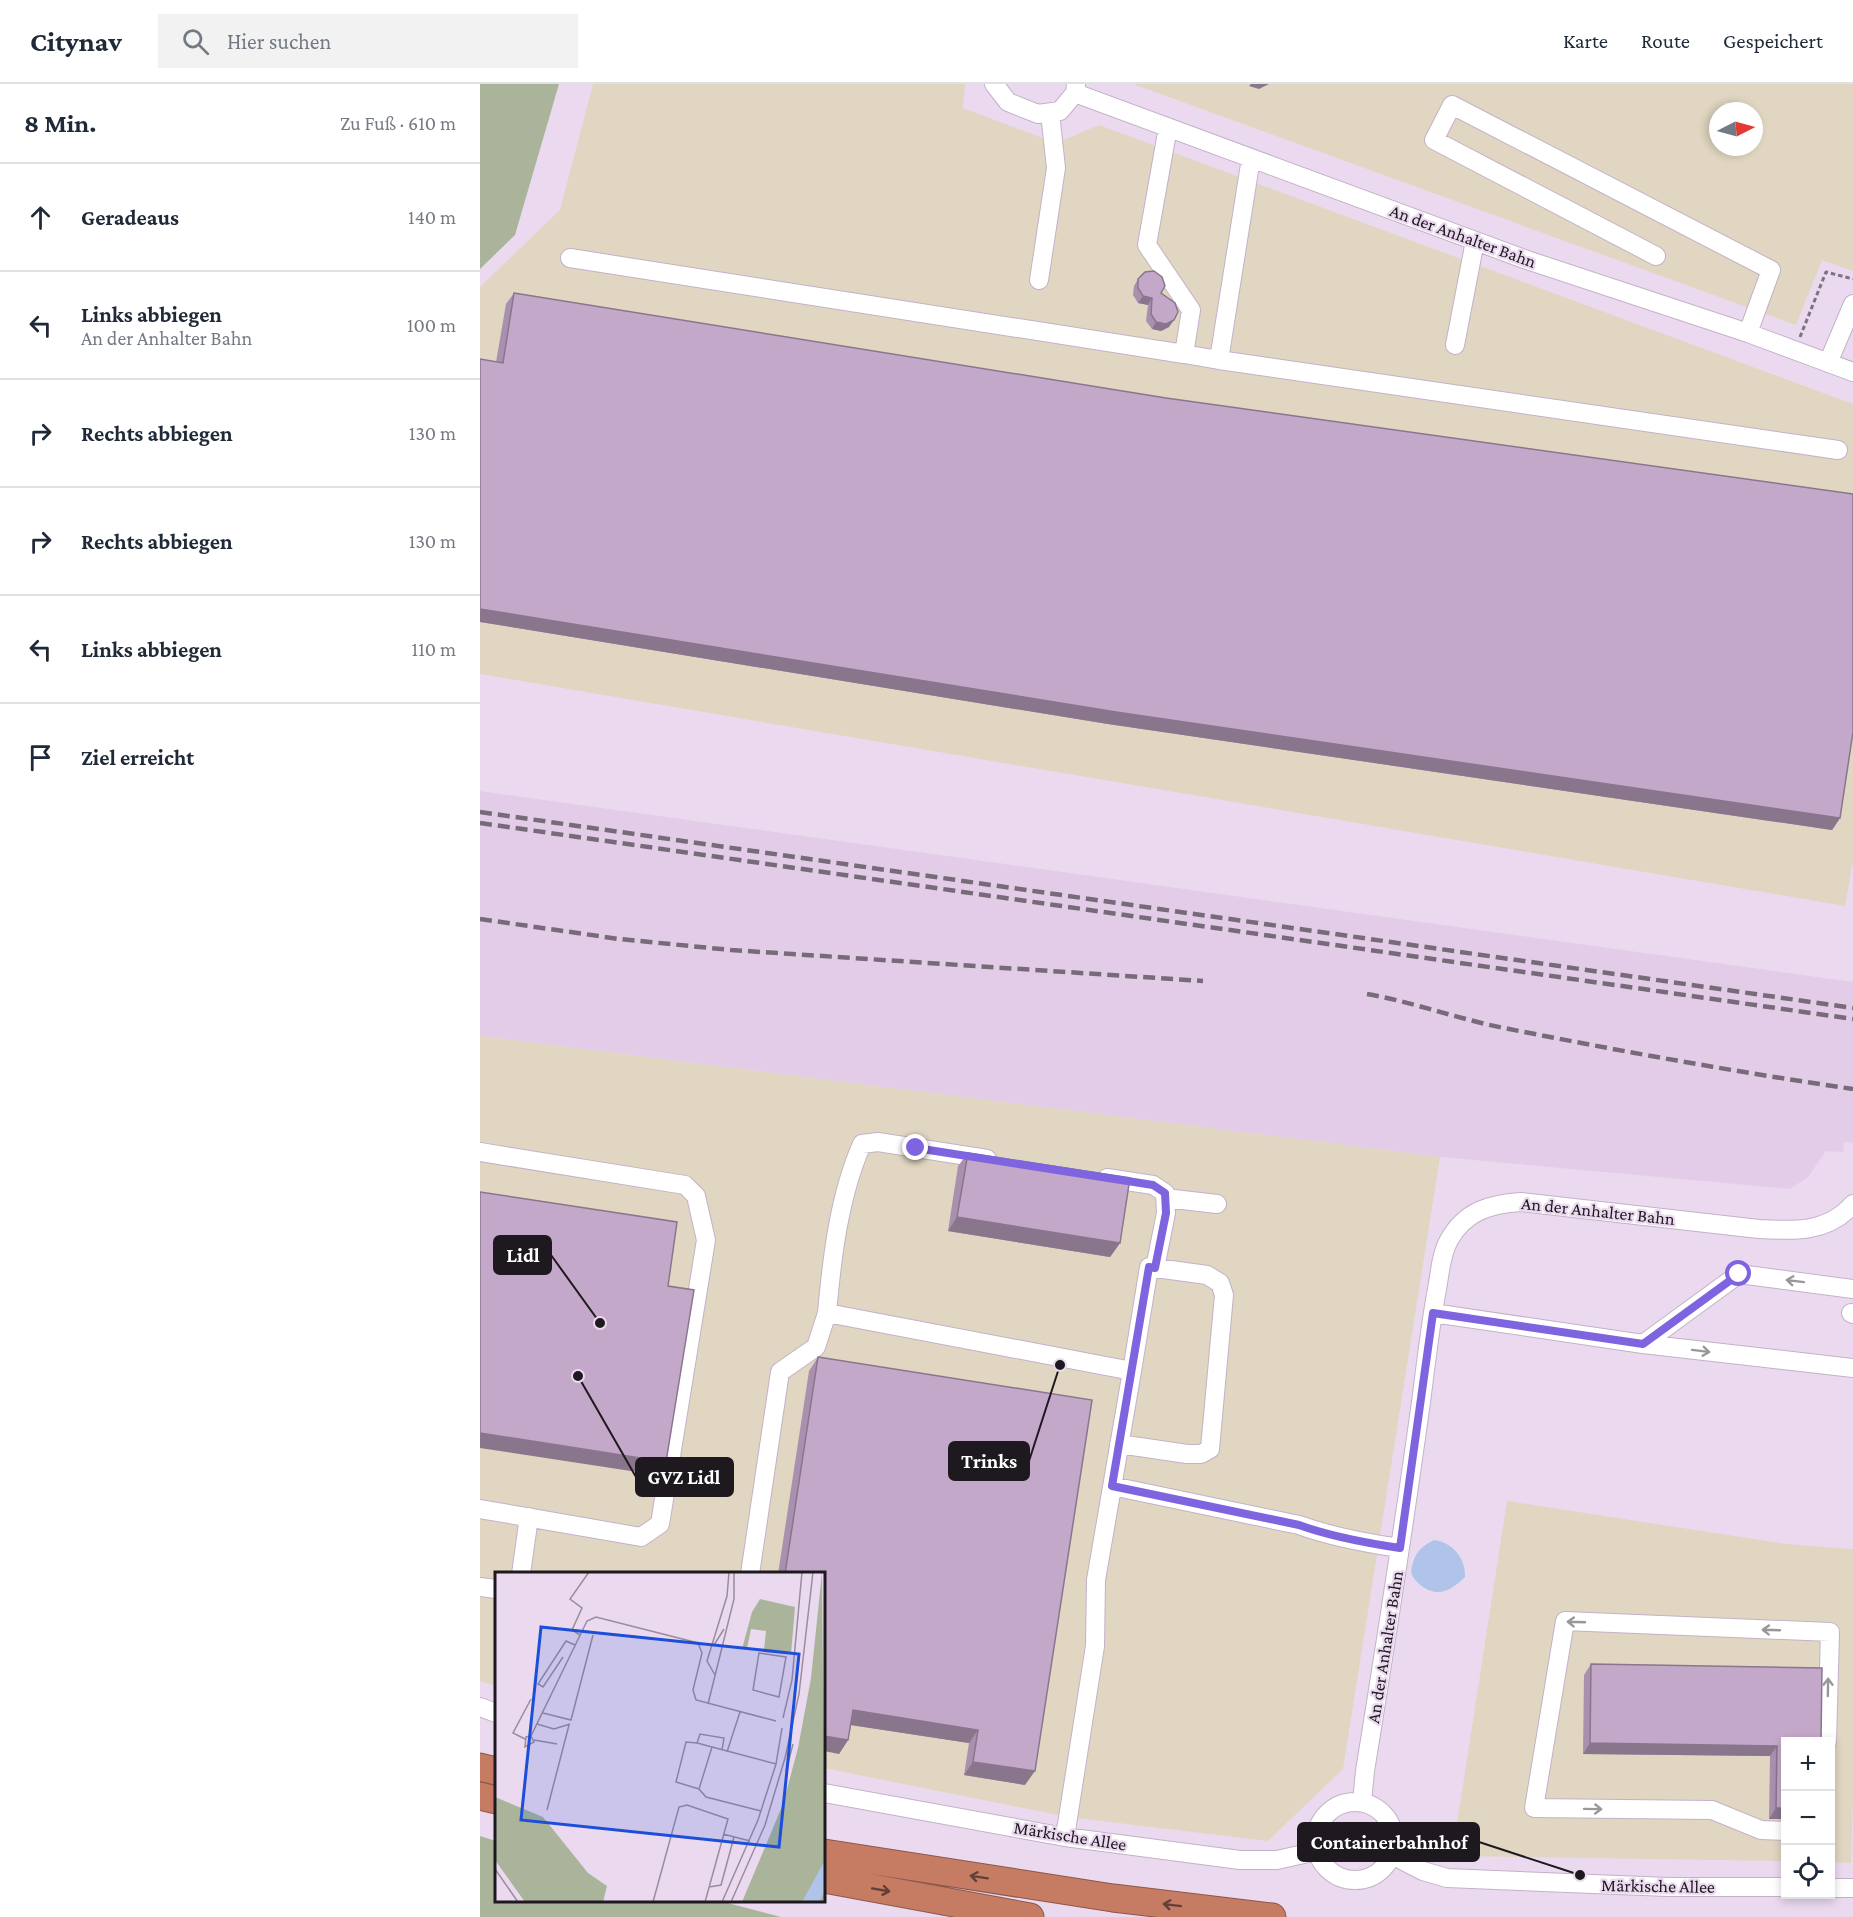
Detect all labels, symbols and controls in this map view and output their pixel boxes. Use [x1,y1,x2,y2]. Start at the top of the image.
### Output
search box [158,14,578,68]
icon: search [179,25,212,58]
text: Citynav [30,26,122,57]
text: Hier suchen [227,29,331,54]
text: Karte [1563,29,1608,53]
text: Route [1641,29,1690,53]
text: Gespeichert [1723,29,1823,53]
north arrow [1709,102,1763,156]
text: 8 Min. [24,109,96,138]
text: Zu Fuß · 610 m [340,112,456,134]
street label: An der Anhalter Bahn [1387,200,1539,272]
icon: ahead [24,201,57,234]
text: Geradeaus [81,205,179,230]
text: 140 m [408,206,456,228]
text: Links abbiegen [81,302,222,327]
icon: left [24,309,57,342]
text: 100 m [407,314,456,336]
text: An der Anhalter Bahn [81,327,252,349]
icon: right [24,417,57,450]
text: Rechts abbiegen [81,421,233,446]
text: 130 m [409,422,456,444]
icon: right [24,525,57,558]
text: Rechts abbiegen [81,529,233,554]
text: 130 m [409,530,456,552]
icon: left [24,633,57,666]
text: Links abbiegen [81,637,222,662]
text: 110 m [412,638,456,660]
icon: arrive [24,741,57,774]
text: Ziel erreicht [81,745,194,770]
route end [902,1134,928,1160]
street label: An der Anhalter Bahn [1520,1193,1676,1229]
callout: Lidl [494,1236,551,1274]
text: Lidl [506,1244,540,1266]
route start [1725,1260,1751,1286]
one-way arrow [1786,1276,1805,1287]
one-way arrow [1691,1346,1711,1357]
callout: Trinks [949,1442,1029,1480]
text: Trinks [961,1450,1017,1472]
callout: GVZ Lidl [636,1458,733,1496]
text: GVZ Lidl [648,1466,721,1488]
street label: An der Anhalter Bahn [1363,1569,1407,1725]
inset map [495,1572,825,1902]
one-way arrow [1567,1616,1587,1627]
one-way arrow [1762,1624,1782,1635]
one-way arrow [1823,1677,1834,1697]
map controls [1781,1737,1835,1899]
button: + [1781,1737,1835,1791]
button: − [1781,1791,1835,1845]
one-way arrow [1582,1803,1602,1815]
street label: Märkische Allee [1012,1817,1128,1855]
callout: Containerbahnhof [1298,1823,1479,1861]
text: Containerbahnhof [1310,1831,1469,1853]
button: locate [1781,1845,1835,1899]
one-way arrow [970,1871,990,1882]
street label: Märkische Allee [1601,1875,1715,1897]
one-way arrow [871,1885,890,1896]
one-way arrow [1163,1899,1183,1910]

